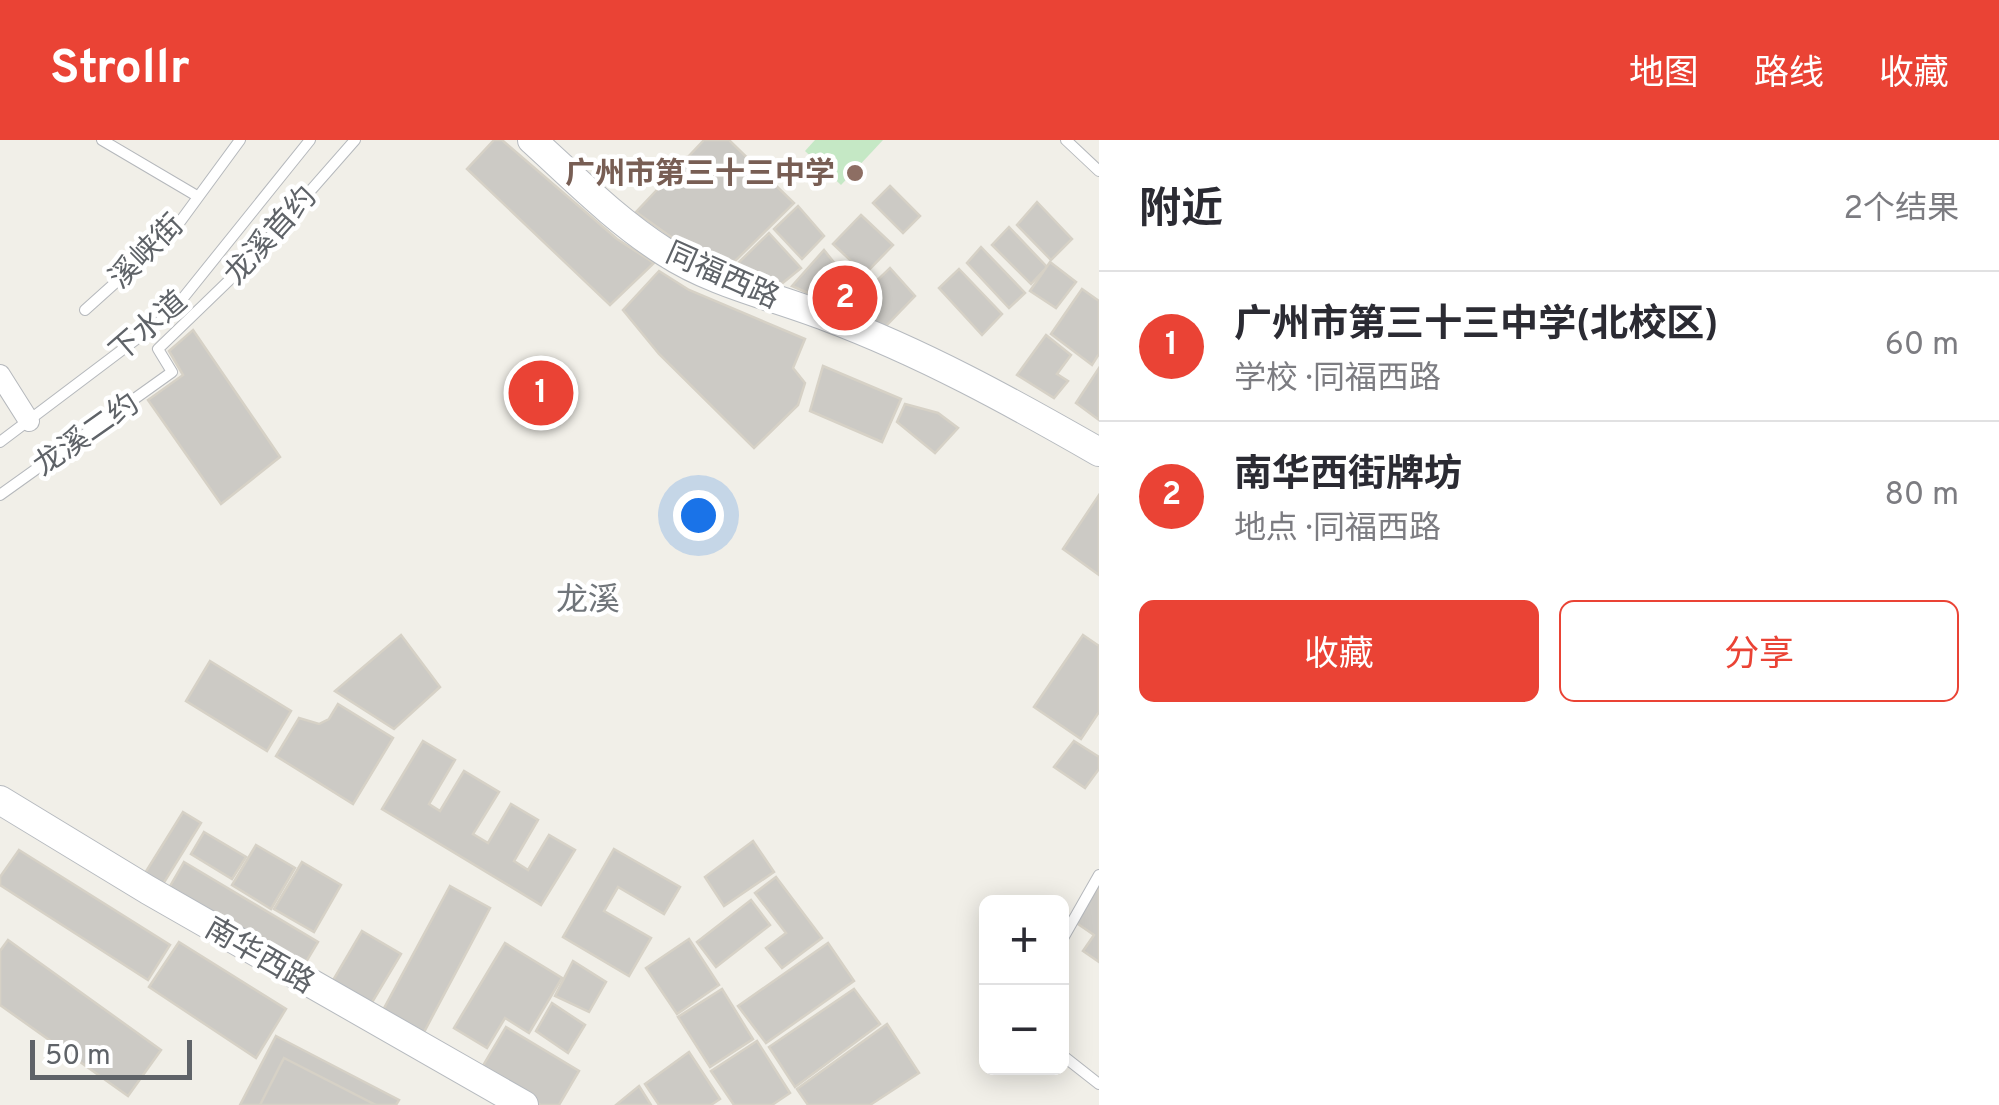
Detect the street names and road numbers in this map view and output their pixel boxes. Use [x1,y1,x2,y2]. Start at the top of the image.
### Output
street label: 龙溪首约 [218,180,326,294]
street label: 溪峡街 [103,208,193,298]
street label: 同福西路 [660,236,784,319]
street label: 下水道 [104,284,196,371]
street label: 龙溪二约 [28,386,147,486]
street label: 南华西路 [198,911,320,1003]

